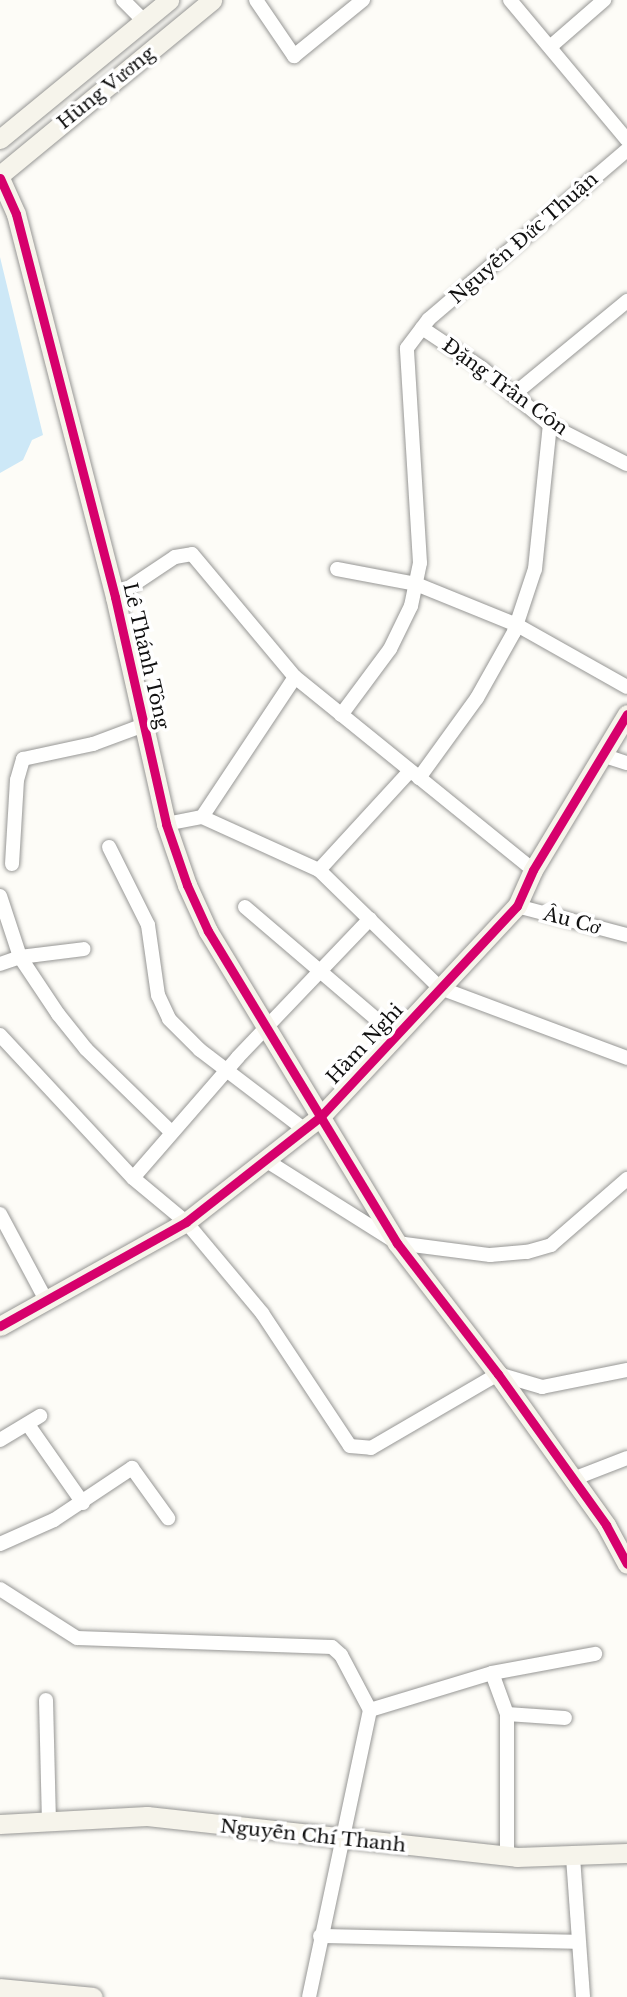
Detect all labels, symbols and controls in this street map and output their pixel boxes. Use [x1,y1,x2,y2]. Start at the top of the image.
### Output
street label: Hùng Vương [52,42,160,134]
street label: Nguyễn Đức Thuận [445,167,603,309]
street label: Đặng Trần Côn [438,334,572,440]
street label: Lê Thánh Tông [118,580,174,732]
street label: Âu Cơ [541,902,603,940]
street label: Hàm Nghi [322,999,408,1089]
street label: Nguyễn Chí Thanh [219,1815,407,1857]

